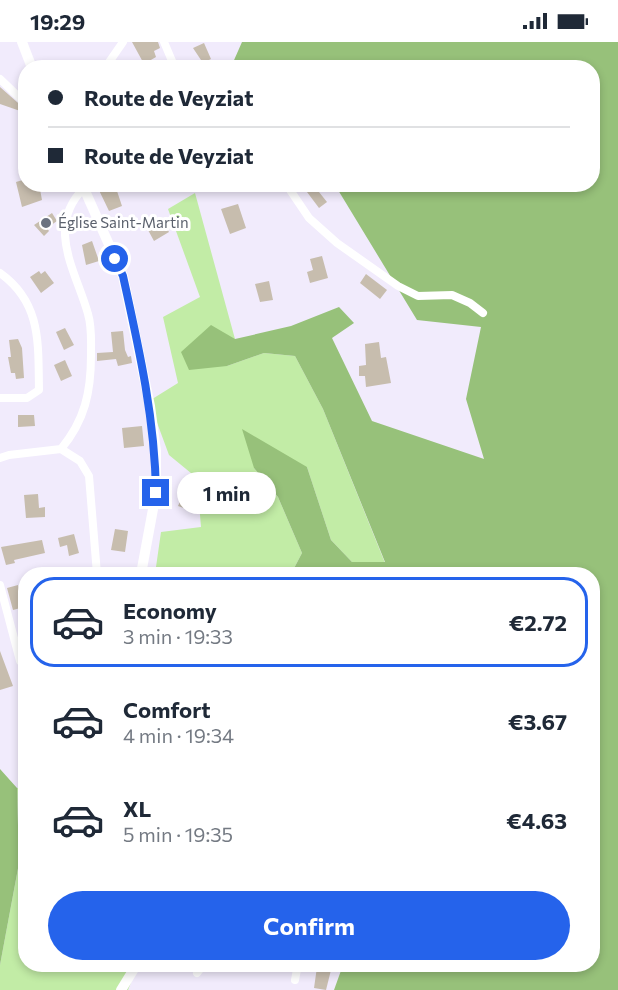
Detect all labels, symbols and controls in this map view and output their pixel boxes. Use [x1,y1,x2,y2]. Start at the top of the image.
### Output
text: 19:29 [30,8,85,35]
text: Route de Veyziat [84,84,254,111]
text: Route de Veyziat [84,142,254,169]
place label: Église Saint-Martin [58,212,189,231]
marker: Église Saint-Martin [39,216,53,230]
route start [101,245,128,272]
callout: 1 min [177,472,276,514]
route end [142,479,169,506]
text: 1 min [203,481,250,505]
icon: car [51,595,105,649]
text: Economy [123,597,217,624]
text: €2.72 [509,609,567,636]
text: 3 min · 19:33 [123,624,233,648]
icon: car [51,694,105,748]
text: Comfort [123,696,211,723]
text: €3.67 [508,708,567,735]
text: 4 min · 19:34 [123,723,234,747]
icon: car [51,793,105,847]
text: XL [123,795,151,822]
text: €4.63 [506,807,567,834]
text: 5 min · 19:35 [123,822,233,846]
button: Confirm [48,891,570,960]

